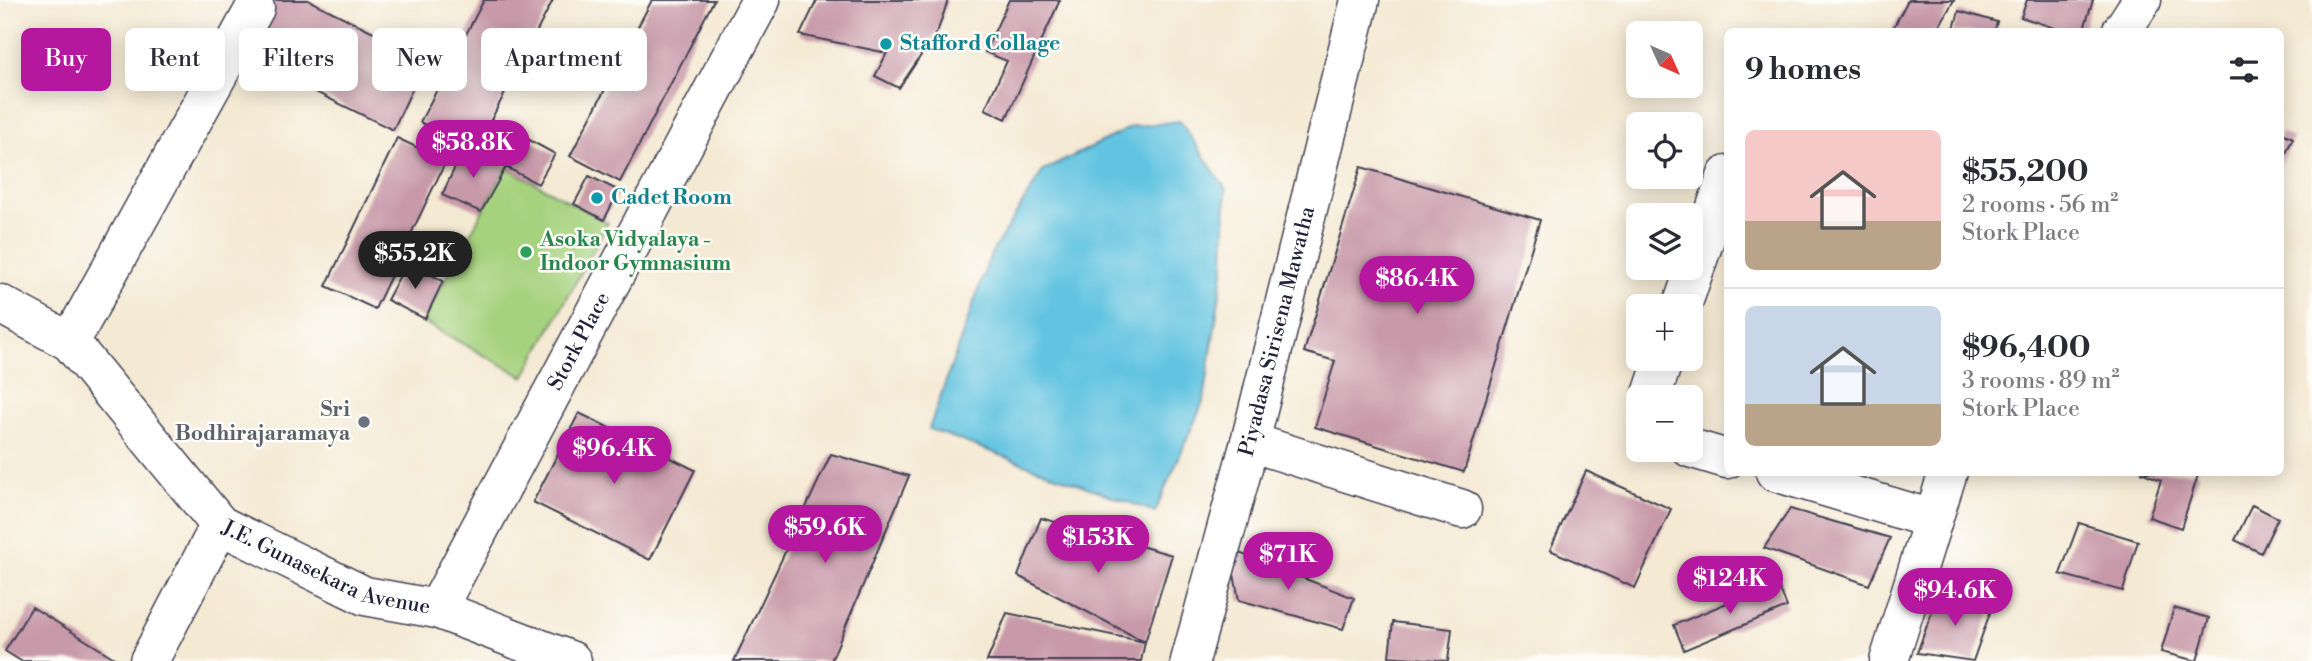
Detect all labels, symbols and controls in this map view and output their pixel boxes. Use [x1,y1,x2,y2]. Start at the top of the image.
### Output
north arrow [1626,21,1703,98]
map controls [1626,21,1703,462]
chip: Buy [21,28,111,91]
chip: Rent [125,28,225,91]
chip: Filters [239,28,358,91]
chip: New [372,28,467,91]
chip: Apartment [481,28,647,91]
place label: Stafford Collage [900,31,1060,57]
marker: Stafford Collage [878,36,894,52]
text: 9 homes [1745,51,1861,89]
icon: filters [2225,51,2263,89]
button: locate [1626,112,1703,189]
pin: $58.8K [416,120,530,180]
text: $58.8K [432,129,514,157]
text: $55,200 [1962,153,2089,191]
icon: home [1801,158,1885,242]
place label: Cadet Room [611,185,732,211]
marker: Cadet Room [589,190,605,206]
text: 2 rooms · 56 m² [1962,191,2118,219]
street label: Piyadasa Sirisena Mawatha [1234,203,1321,459]
button: layers [1626,203,1703,280]
text: Stork Place [1962,219,2080,247]
place label: Asoka Vidyalaya - Indoor Gymnasium [539,227,731,277]
pin: $55.2K [358,232,472,291]
text: $55.2K [374,240,456,268]
marker: Asoka Vidyalaya - Indoor Gymnasium [518,244,534,260]
pin: $86.4K [1360,256,1474,316]
text: $86.4K [1375,265,1459,293]
street label: Stork Place [543,288,616,395]
button: + [1626,294,1703,371]
text: $96,400 [1962,329,2091,367]
icon: home [1801,334,1885,418]
text: 3 rooms · 89 m² [1962,367,2119,395]
button: − [1626,385,1703,462]
text: Stork Place [1962,395,2080,423]
place label: Sri Bodhirajaramaya [175,397,351,447]
marker: Sri Bodhirajaramaya [356,414,372,430]
pin: $96.4K [557,426,671,486]
text: $96.4K [572,435,656,463]
pin: $59.6K [768,505,882,565]
text: $59.6K [784,514,866,542]
street label: J.E. Gunasekara Avenue [217,515,432,621]
pin: $153K [1049,516,1147,575]
text: $153K [1062,524,1134,552]
pin: $71K [1247,532,1329,592]
text: $71K [1259,541,1317,569]
pin: $124K [1681,556,1779,616]
text: $124K [1693,565,1767,593]
pin: $94.6K [1898,568,2012,628]
text: $94.6K [1914,577,1996,605]

